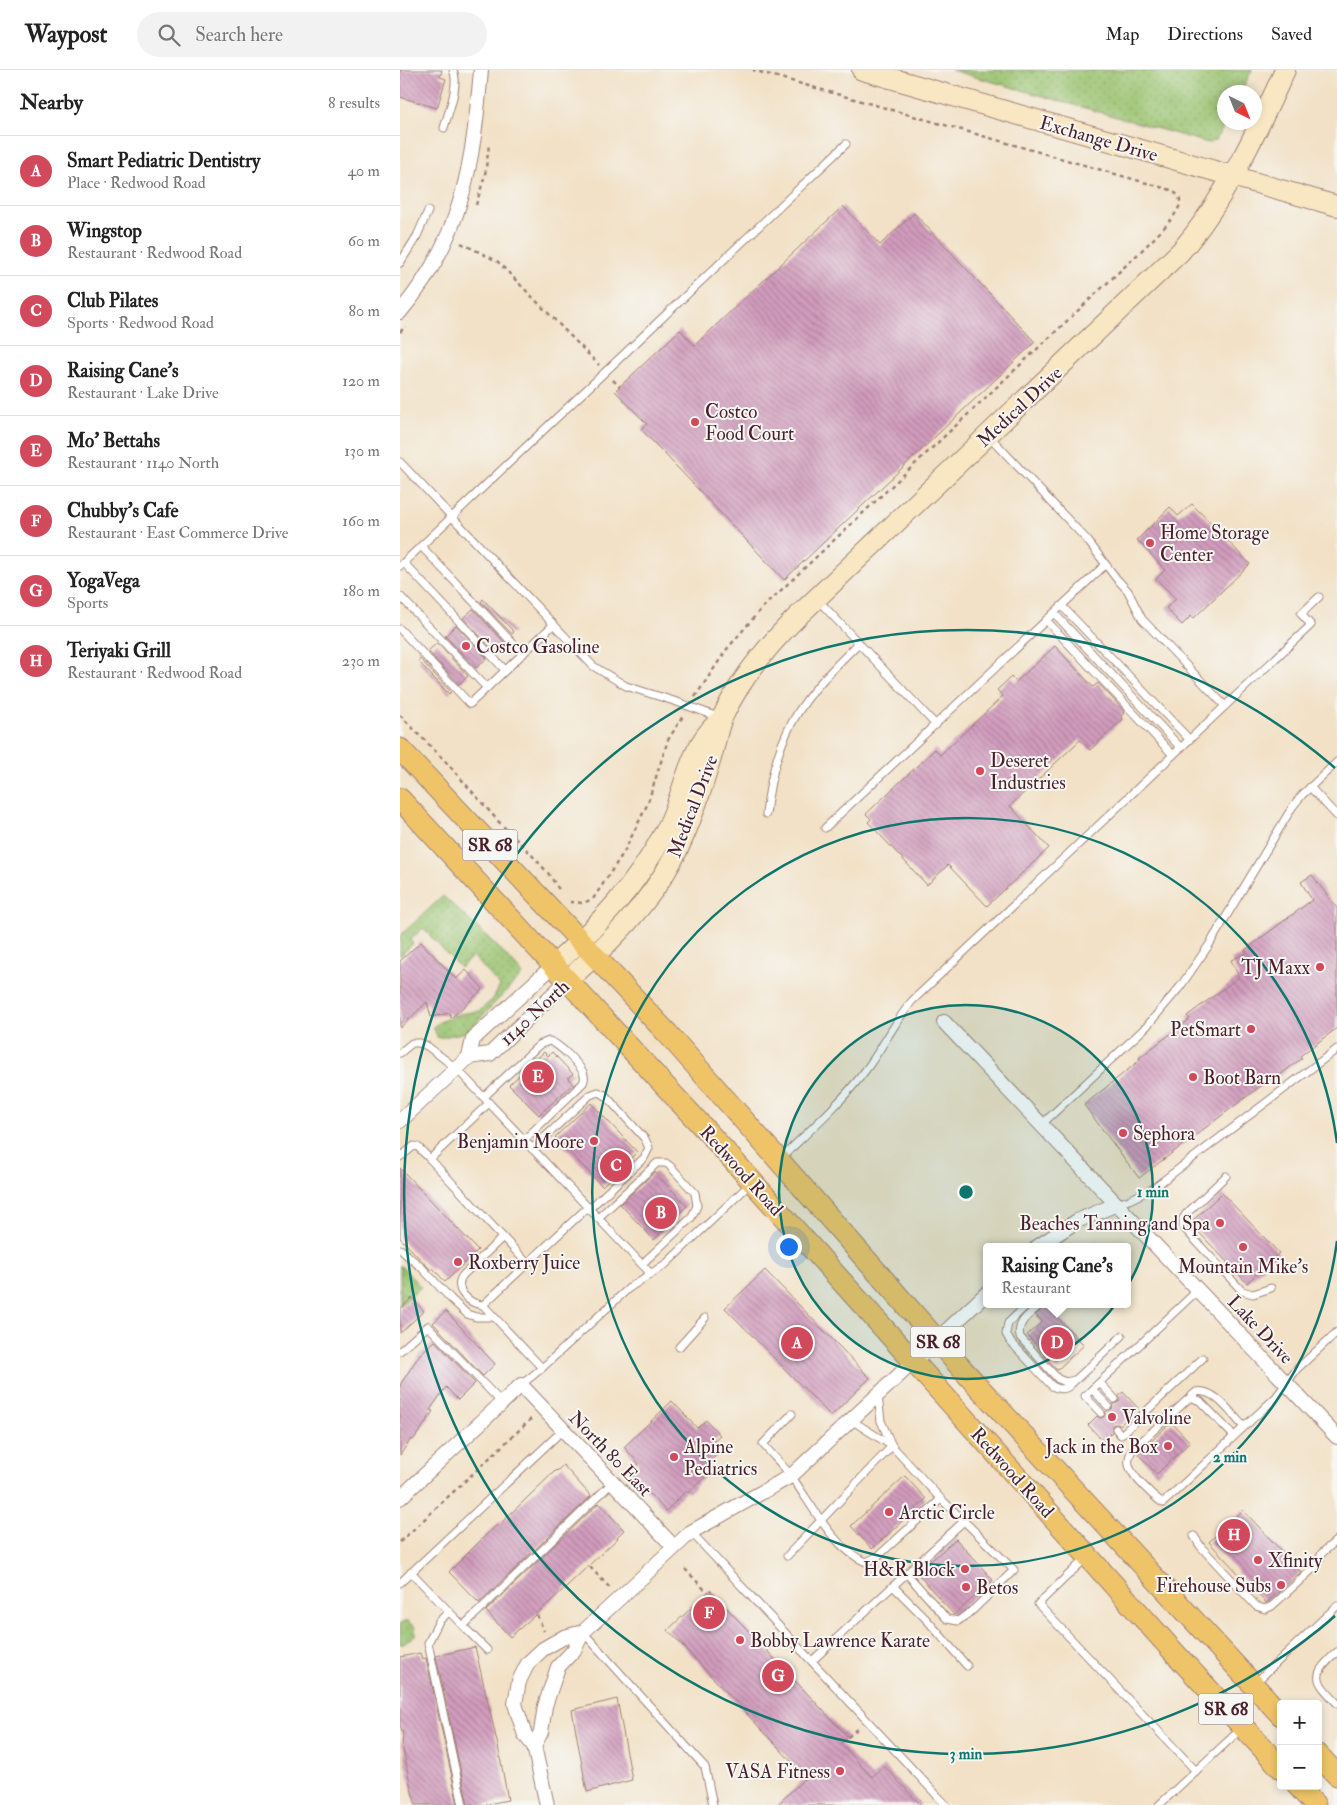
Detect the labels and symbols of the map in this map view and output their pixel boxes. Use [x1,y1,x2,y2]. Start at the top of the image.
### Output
north arrow [1217,85,1262,130]
street label: Exchange Drive [1037,111,1161,167]
street label: Medical Drive [972,361,1067,452]
place label: Costco Food Court [705,400,794,446]
marker: Costco Food Court [689,416,701,428]
place label: Home Storage Center [1160,521,1269,567]
marker: Home Storage Center [1144,537,1156,549]
place label: Costco Gasoline [476,635,599,659]
marker: Costco Gasoline [460,640,472,652]
place label: Deseret Industries [990,749,1066,795]
street label: Medical Drive [662,752,724,861]
marker: Deseret Industries [974,765,986,777]
road number: SR 68 [462,830,518,860]
place label: TJ Maxx [1241,956,1311,980]
marker: TJ Maxx [1314,961,1326,973]
street label: 1140 North [495,974,575,1051]
place label: PetSmart [1170,1018,1241,1042]
marker: PetSmart [1245,1023,1257,1035]
pin: E [522,1058,554,1096]
place label: Boot Barn [1203,1066,1281,1090]
marker: Boot Barn [1187,1071,1199,1083]
street label: Redwood Road [694,1120,789,1221]
place label: Sephora [1133,1122,1195,1147]
marker: Sephora [1117,1127,1129,1139]
place label: Benjamin Moore [457,1130,584,1154]
marker: Benjamin Moore [588,1135,600,1147]
pin: C [600,1147,632,1185]
centre of rings [957,1183,975,1201]
text: 1 min [1137,1183,1169,1202]
pin: B [645,1194,677,1232]
place label: Beaches Tanning and Spa [1019,1212,1210,1237]
marker: Beaches Tanning and Spa [1214,1217,1226,1229]
your location [776,1234,802,1260]
marker: Mountain Mike's [1237,1241,1249,1253]
place label: Roxberry Juice [468,1251,580,1275]
place label: Mountain Mike's [1178,1255,1308,1279]
marker: Roxberry Juice [452,1256,464,1268]
street label: Lake Drive [1222,1290,1298,1369]
pin: A [781,1324,813,1362]
pin: D [1041,1324,1073,1362]
road number: SR 68 [910,1326,966,1358]
street label: North 80 East [564,1406,657,1502]
place label: Valvoline [1122,1406,1191,1430]
marker: Valvoline [1106,1411,1118,1423]
street label: Redwood Road [965,1422,1060,1523]
place label: Alpine Pediatrics [683,1435,757,1481]
place label: Jack in the Box [1044,1435,1159,1459]
marker: Jack in the Box [1162,1440,1174,1452]
text: 2 min [1213,1448,1247,1467]
marker: Alpine Pediatrics [668,1451,680,1463]
place label: Arctic Circle [898,1501,995,1525]
marker: Arctic Circle [883,1506,895,1518]
pin: H [1218,1516,1250,1554]
place label: Xfinity [1268,1549,1323,1573]
marker: Xfinity [1252,1554,1264,1566]
place label: H&R Block [863,1558,955,1582]
marker: H&R Block [959,1563,971,1575]
place label: Firehouse Subs [1156,1574,1271,1598]
place label: Betos [976,1576,1018,1600]
marker: Firehouse Subs [1275,1579,1287,1591]
marker: Betos [960,1581,972,1593]
pin: F [693,1594,725,1632]
place label: Bobby Lawrence Karate [750,1629,930,1653]
marker: Bobby Lawrence Karate [734,1634,746,1646]
pin: G [762,1657,794,1695]
road number: SR 68 [1198,1694,1254,1725]
text: 3 min [950,1745,982,1764]
place label: VASA Fitness [725,1760,830,1784]
marker: VASA Fitness [834,1765,846,1777]

